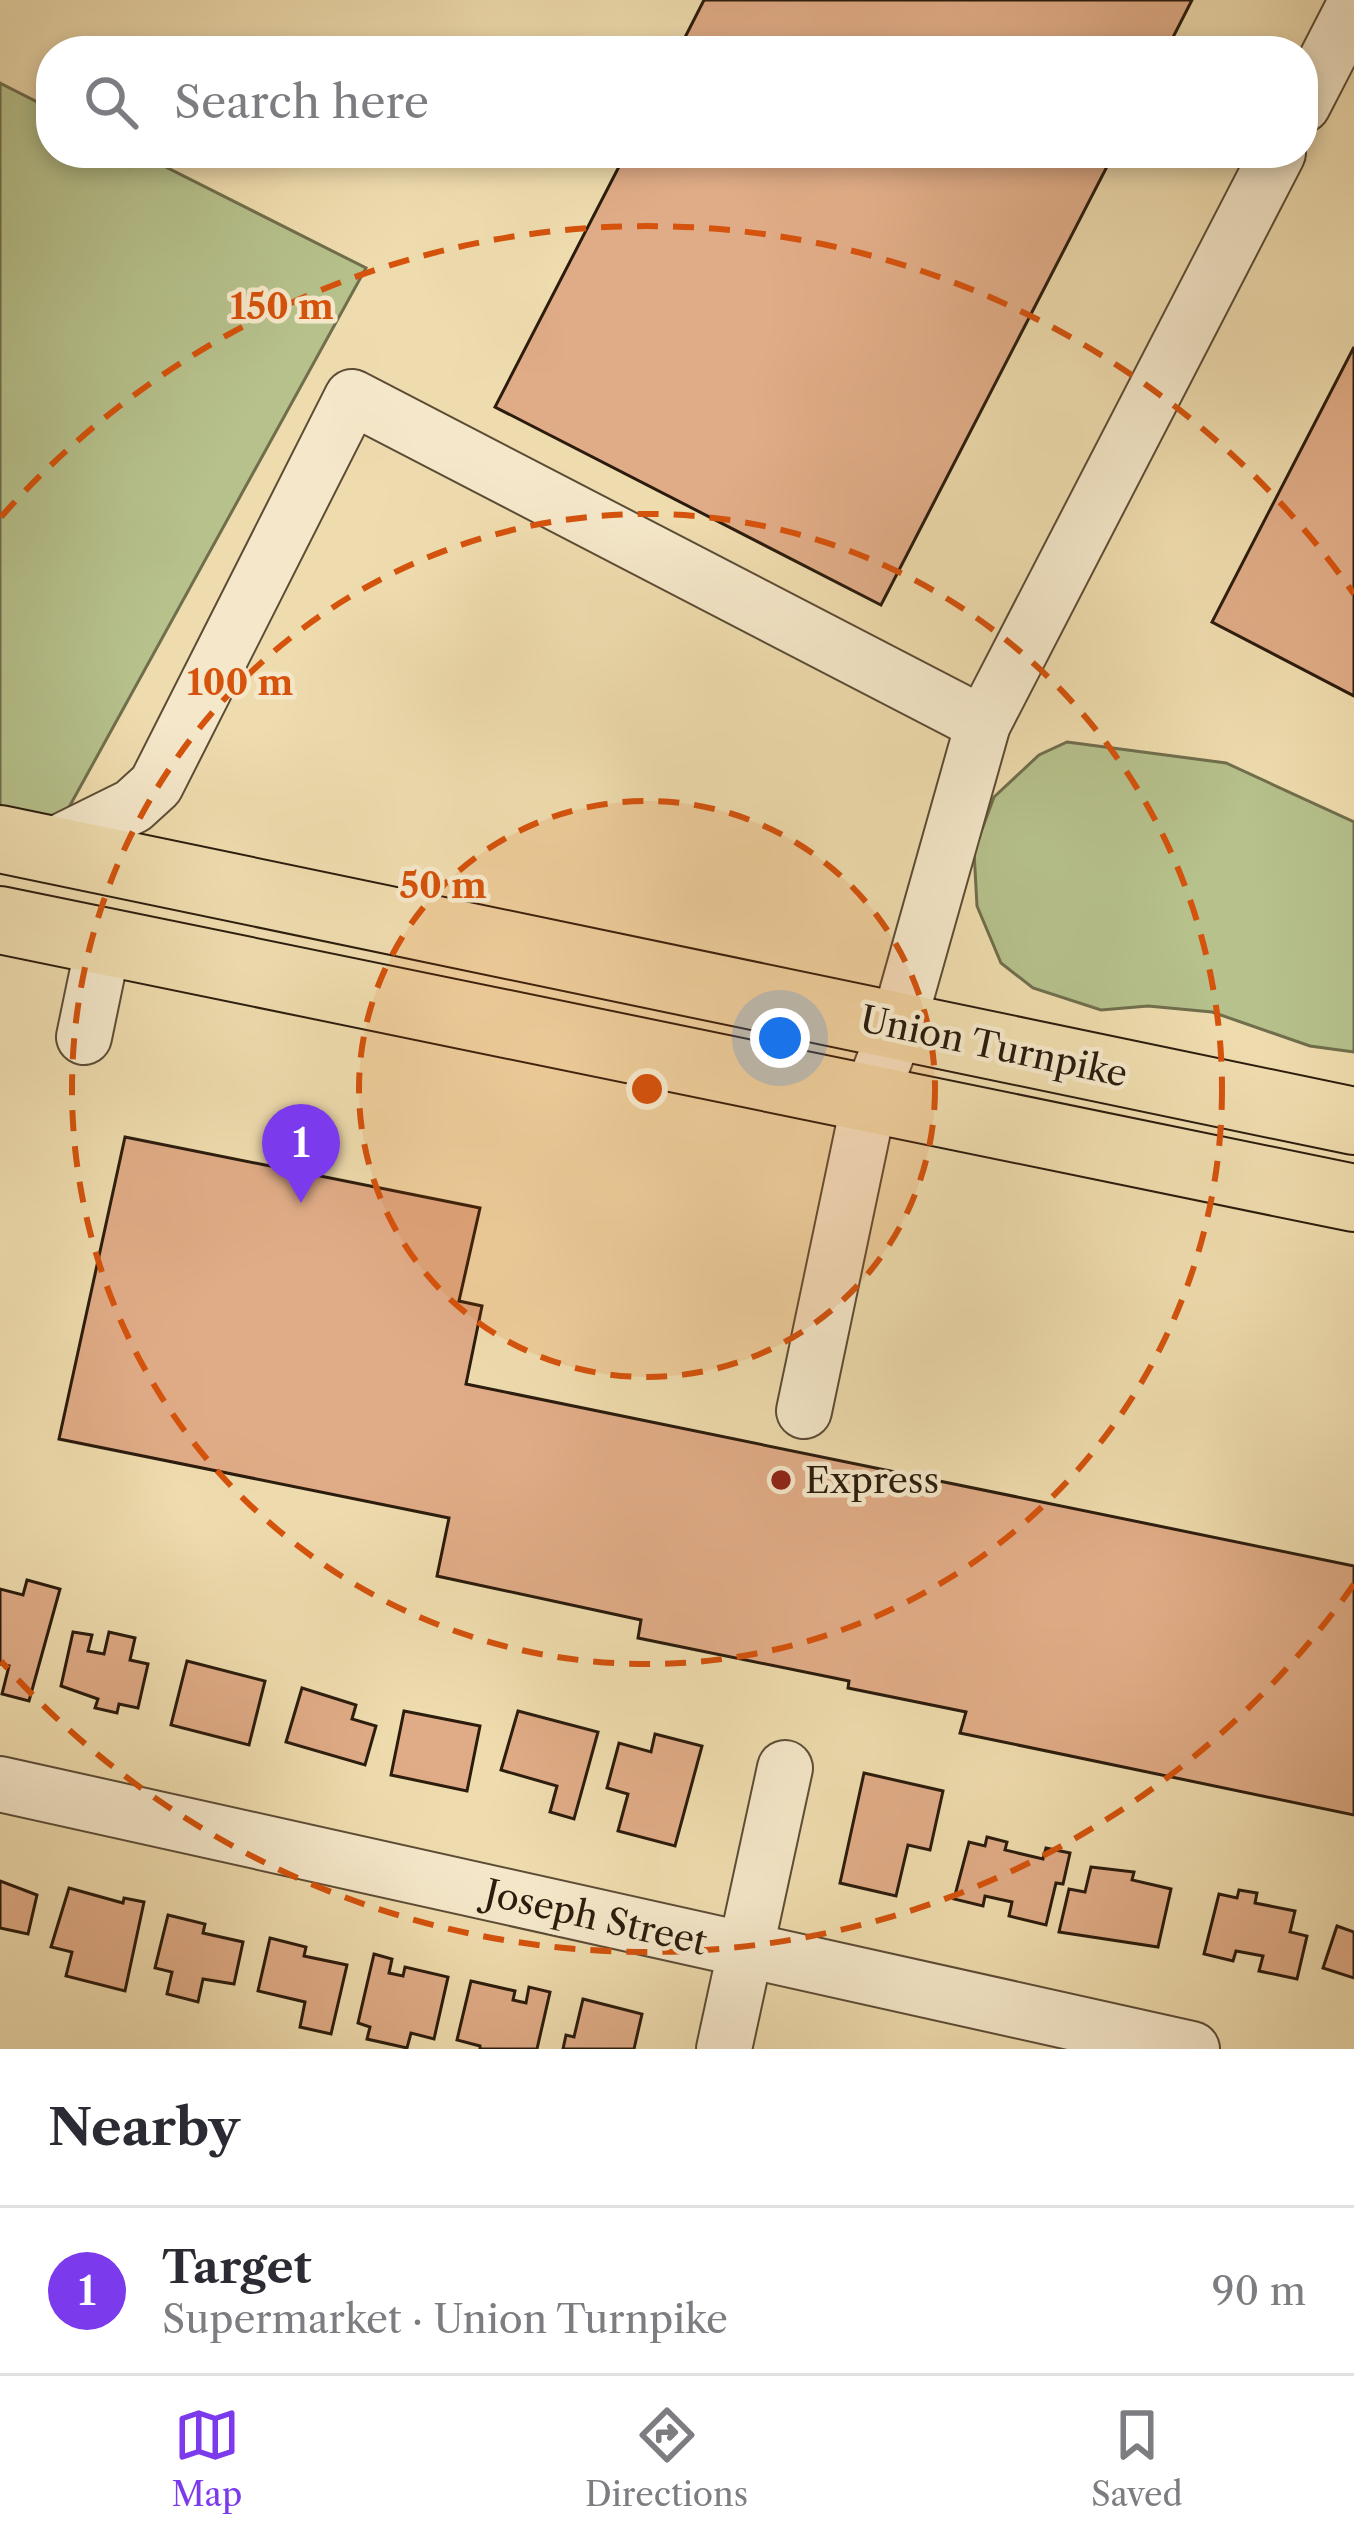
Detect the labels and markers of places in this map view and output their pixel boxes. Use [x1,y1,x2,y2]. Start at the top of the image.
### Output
centre of rings [626,1068,668,1110]
pin: 1 [262,1104,340,1203]
place label: Express [805,1458,939,1502]
marker: Express [768,1467,794,1493]

